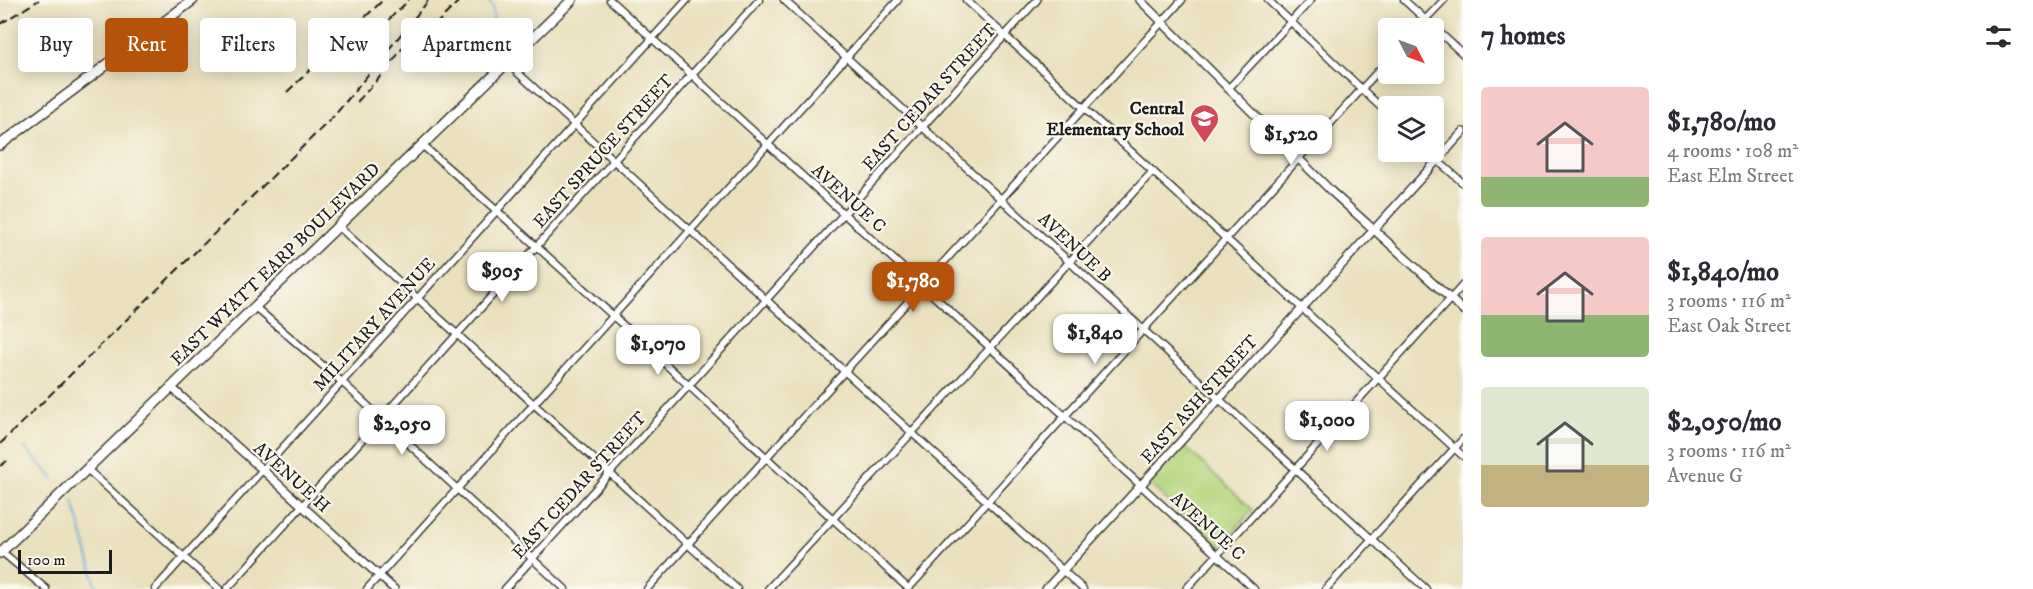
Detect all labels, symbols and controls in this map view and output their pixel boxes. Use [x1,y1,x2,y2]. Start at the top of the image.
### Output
chip: Buy [18,18,93,72]
chip: Rent [105,18,188,72]
chip: Filters [200,18,296,72]
chip: New [308,18,389,72]
chip: Apartment [401,18,533,72]
north arrow [1378,18,1444,84]
map controls [1378,18,1444,162]
street label: EAST CEDAR STREET [858,19,1002,176]
text: 7 homes [1481,20,1565,53]
icon: filters [1982,20,2015,53]
street label: EAST SPRUCE STREET [529,70,679,233]
button: layers [1378,96,1444,162]
place label: Central Elementary School [1046,98,1185,141]
school or university icon: Central Elementary School [1189,102,1221,144]
text: $1,780/mo [1667,106,1776,139]
icon: home [1529,111,1601,183]
pin: $1,520 [1242,115,1340,166]
text: $1,520 [1264,122,1318,147]
text: 4 rooms · 108 m² [1667,139,1798,164]
street label: EAST WYATT EARP BOULEVARD [166,159,385,371]
street label: AVENUE C [807,160,890,238]
text: East Elm Street [1667,164,1794,189]
street label: AVENUE B [1033,208,1115,287]
pin: $905 [466,252,538,303]
street label: MILITARY AVENUE [309,253,441,396]
text: $1,840/mo [1667,256,1779,289]
text: $905 [481,259,523,284]
icon: home [1529,261,1601,333]
pin: $1,780 [864,262,962,313]
text: $1,780 [886,269,940,294]
text: 3 rooms · 116 m² [1667,289,1791,314]
pin: $1,840 [1046,314,1144,365]
text: East Oak Street [1667,314,1791,339]
text: $1,840 [1067,321,1123,346]
pin: $1,070 [609,325,707,376]
street label: EAST ASH STREET [1136,331,1263,468]
text: $1,070 [630,332,686,357]
pin: $1,000 [1278,401,1376,452]
pin: $2,050 [353,405,451,456]
text: $2,050/mo [1667,406,1781,439]
street label: EAST CEDAR STREET [508,407,652,564]
text: $1,000 [1299,408,1355,433]
icon: home [1529,411,1601,483]
text: $2,050 [373,412,431,437]
street label: AVENUE H [248,438,334,518]
text: 3 rooms · 116 m² [1667,439,1791,464]
text: Avenue G [1667,464,1743,489]
street label: AVENUE C [1166,488,1249,566]
scale bar [18,547,112,574]
text: 100 m [27,550,66,570]

